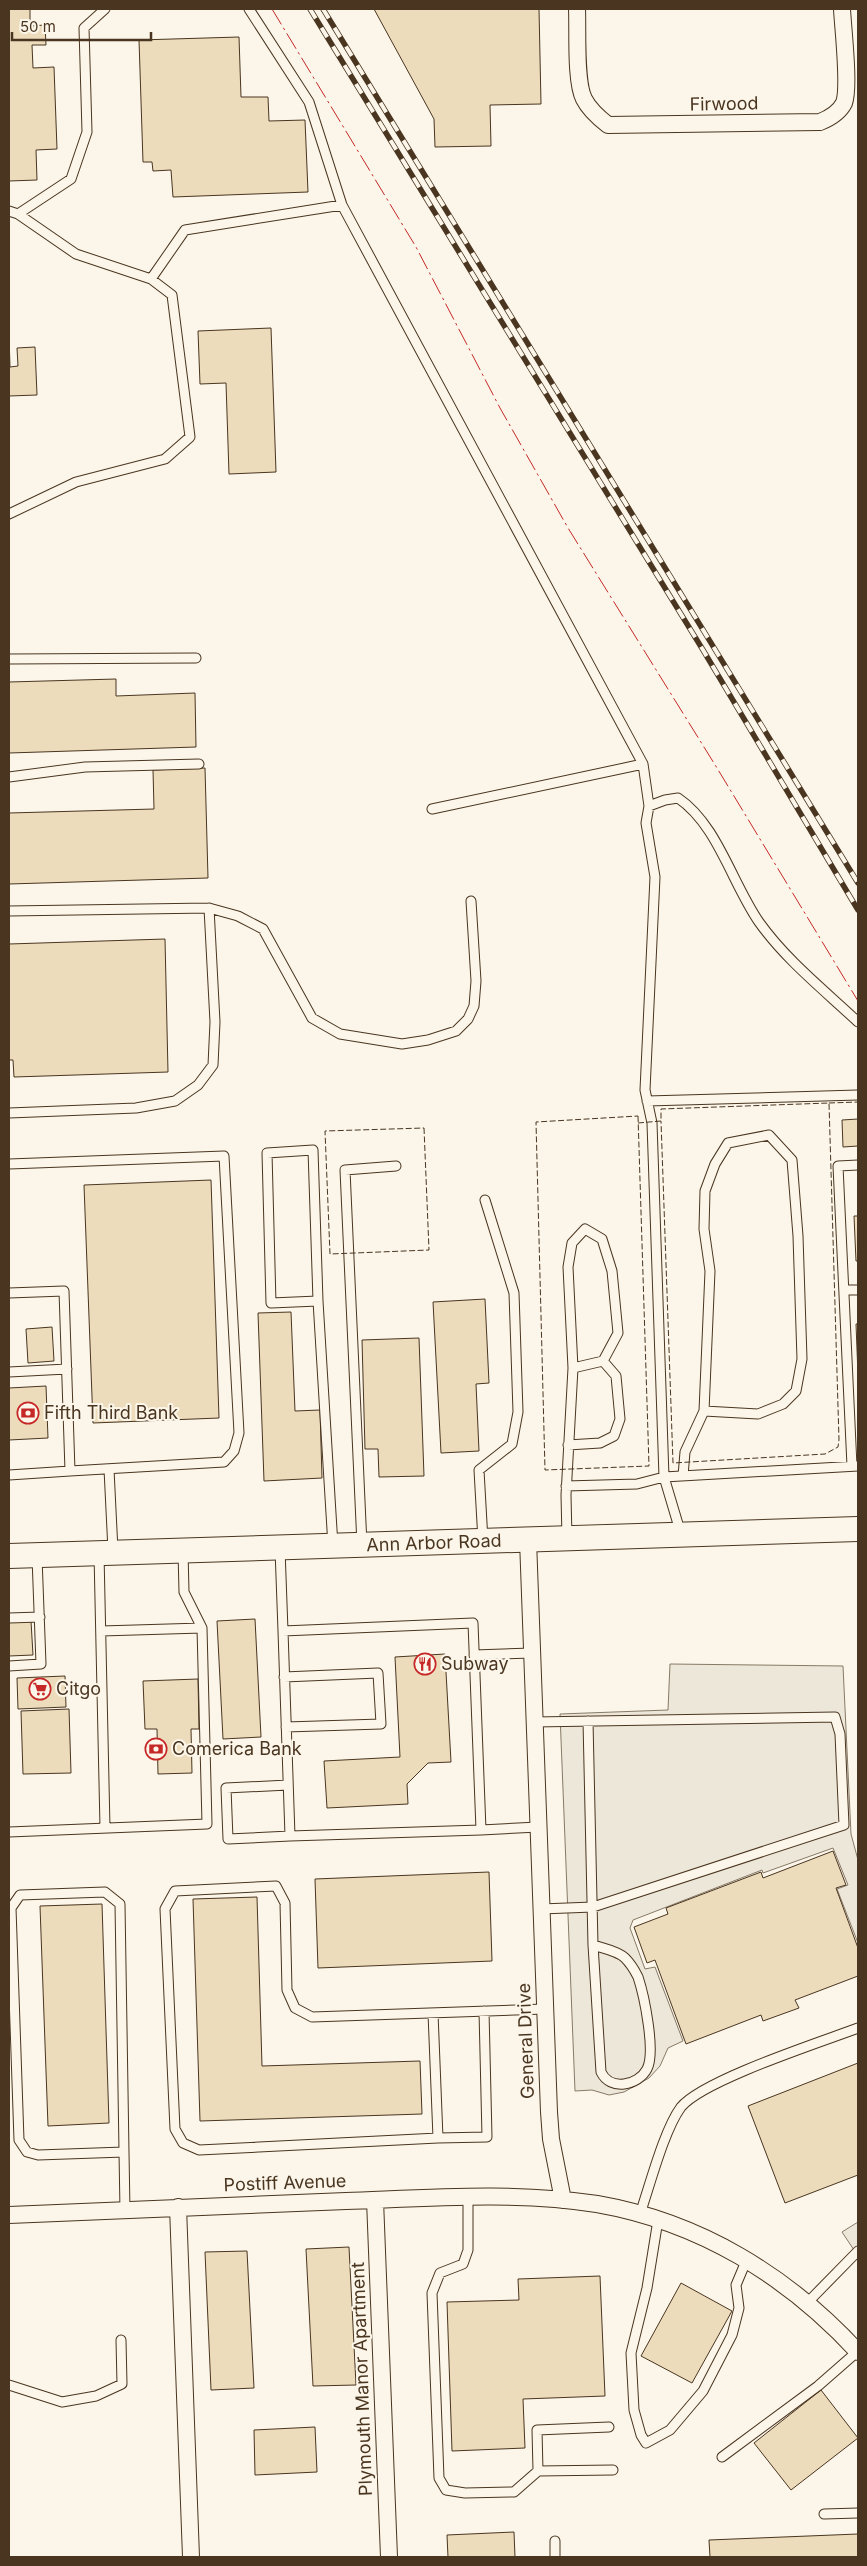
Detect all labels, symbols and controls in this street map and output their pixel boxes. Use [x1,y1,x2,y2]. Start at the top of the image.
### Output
scale bar [12,10,151,42]
text: 50 m [20,17,56,36]
street label: Firwood [689,92,759,115]
bank icon: Fifth Third Bank [16,1401,40,1425]
place label: Fifth Third Bank [44,1402,178,1423]
street label: Ann Arbor Road [366,1530,502,1555]
restaurant icon: Subway [413,1652,437,1676]
place label: Subway [441,1653,509,1674]
supermarket icon: Citgo [28,1677,52,1701]
place label: Citgo [56,1678,101,1699]
bank icon: Comerica Bank [144,1737,168,1761]
place label: Comerica Bank [172,1738,302,1759]
street label: General Drive [513,1983,538,2099]
street label: Postiff Avenue [223,2170,347,2195]
street label: Plymouth Manor Apartment [347,2262,376,2496]

